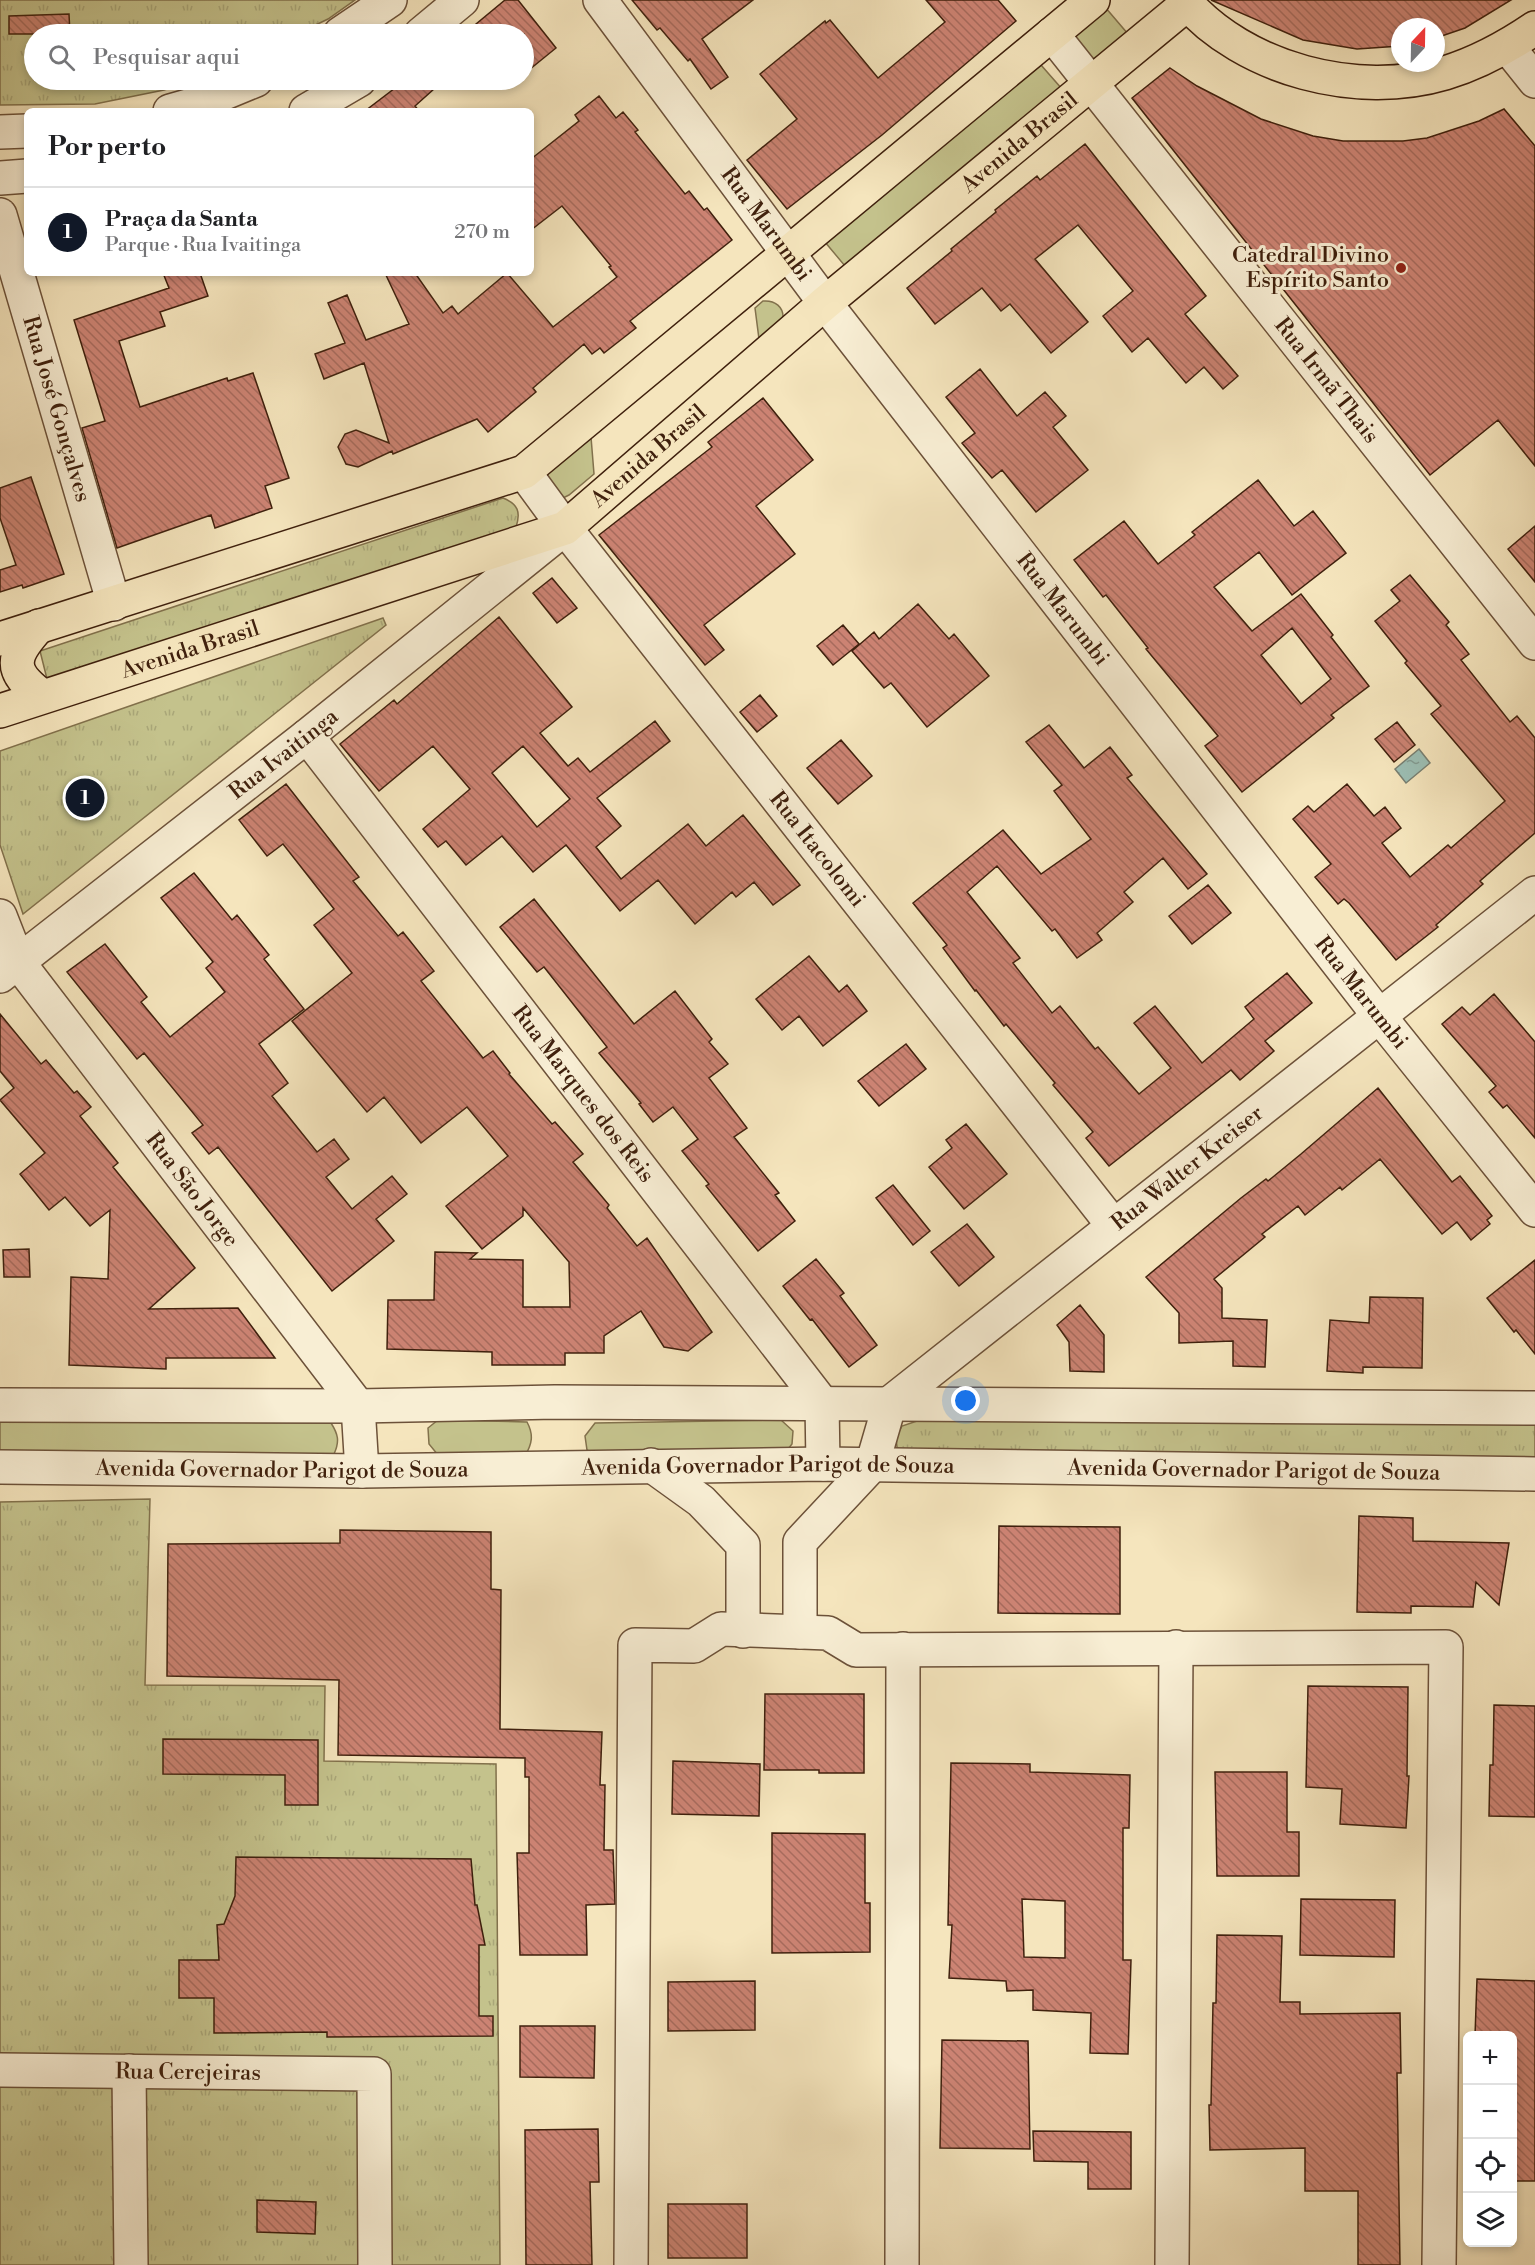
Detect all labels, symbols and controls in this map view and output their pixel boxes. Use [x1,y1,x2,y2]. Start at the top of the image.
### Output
north arrow [1391,18,1445,72]
search box [24,24,534,90]
icon: search [45,41,78,74]
text: Pesquisar aqui [93,44,240,71]
street label: Avenida Brasil [955,86,1084,199]
text: Por perto [48,131,166,163]
street label: Rua Marumbi [715,161,818,287]
text: Praça da Santa [105,206,258,233]
text: 1 [63,220,72,245]
text: 270 m [454,220,510,245]
text: Parque · Rua Ivaitinga [105,233,301,258]
place label: Catedral Divino Espírito Santo [1232,242,1389,294]
marker: Catedral Divino Espírito Santo [1394,261,1408,275]
street label: Rua Irmã Thais [1269,312,1385,449]
street label: Rua José Gonçalves [17,313,97,505]
street label: Avenida Brasil [584,398,712,514]
street label: Rua Marumbi [1011,547,1115,671]
street label: Avenida Brasil [117,614,263,685]
street label: Rua Ivaitinga [223,702,344,805]
pin: 1 [66,776,104,820]
street label: Rua Itacolomi [764,786,871,913]
street label: Rua Marumbi [1309,931,1414,1054]
street label: Rua Marques dos Reis [506,1000,660,1188]
street label: Rua Walter Kreiser [1106,1099,1269,1236]
street label: Rua São Jorge [140,1127,245,1252]
your location [951,1386,980,1415]
street label: Avenida Governador Parigot de Souza [580,1450,955,1481]
street label: Avenida Governador Parigot de Souza [1066,1454,1441,1486]
street label: Avenida Governador Parigot de Souza [94,1455,470,1485]
map controls [1463,2031,1517,2247]
button: + [1463,2031,1517,2085]
street label: Rua Cerejeiras [115,2058,261,2086]
button: − [1463,2085,1517,2139]
button: locate [1463,2139,1517,2193]
button: layers [1463,2193,1517,2247]

